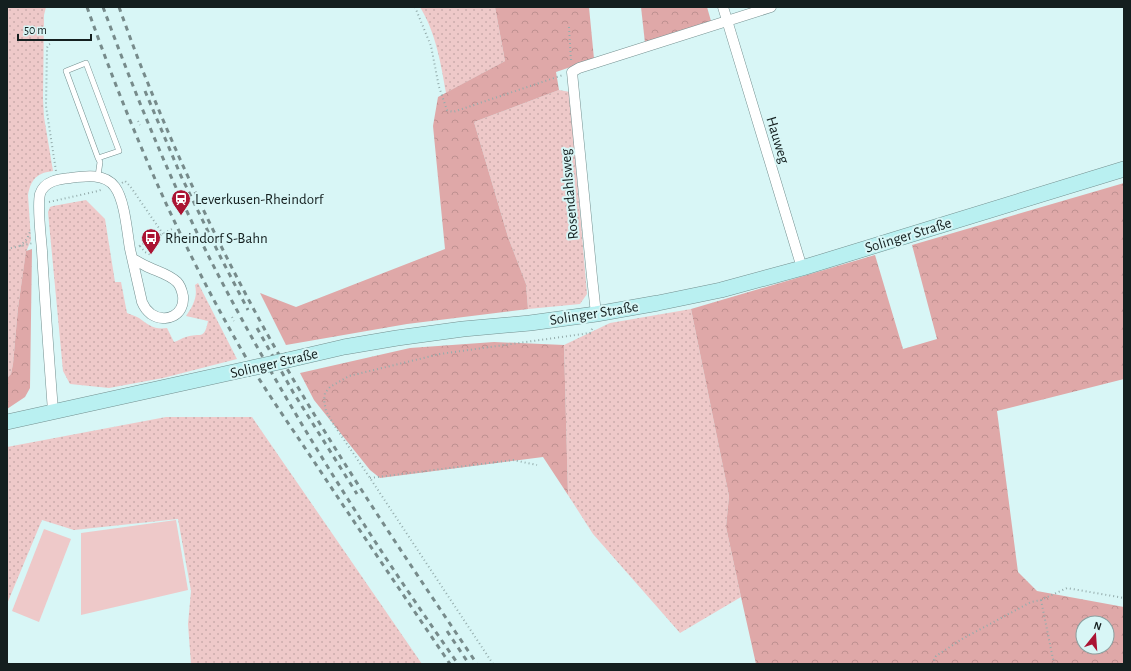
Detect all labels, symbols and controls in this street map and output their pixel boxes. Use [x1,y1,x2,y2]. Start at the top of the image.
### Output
scale bar [18,16,91,42]
text: 50 m [24,24,47,36]
street label: Hauweg [763,115,792,166]
street label: Rosendahlsweg [558,147,581,240]
station icon: Leverkusen-Rheindorf [170,188,192,216]
place label: Leverkusen-Rheindorf [195,192,325,207]
street label: Solinger Straße [863,215,953,256]
bus stop icon: Rheindorf S-Bahn [140,227,162,255]
place label: Rheindorf S-Bahn [165,231,268,246]
street label: Solinger Straße [549,299,640,328]
street label: Solinger Straße [229,346,319,381]
north arrow [1075,615,1115,655]
text: N [1093,620,1103,632]

